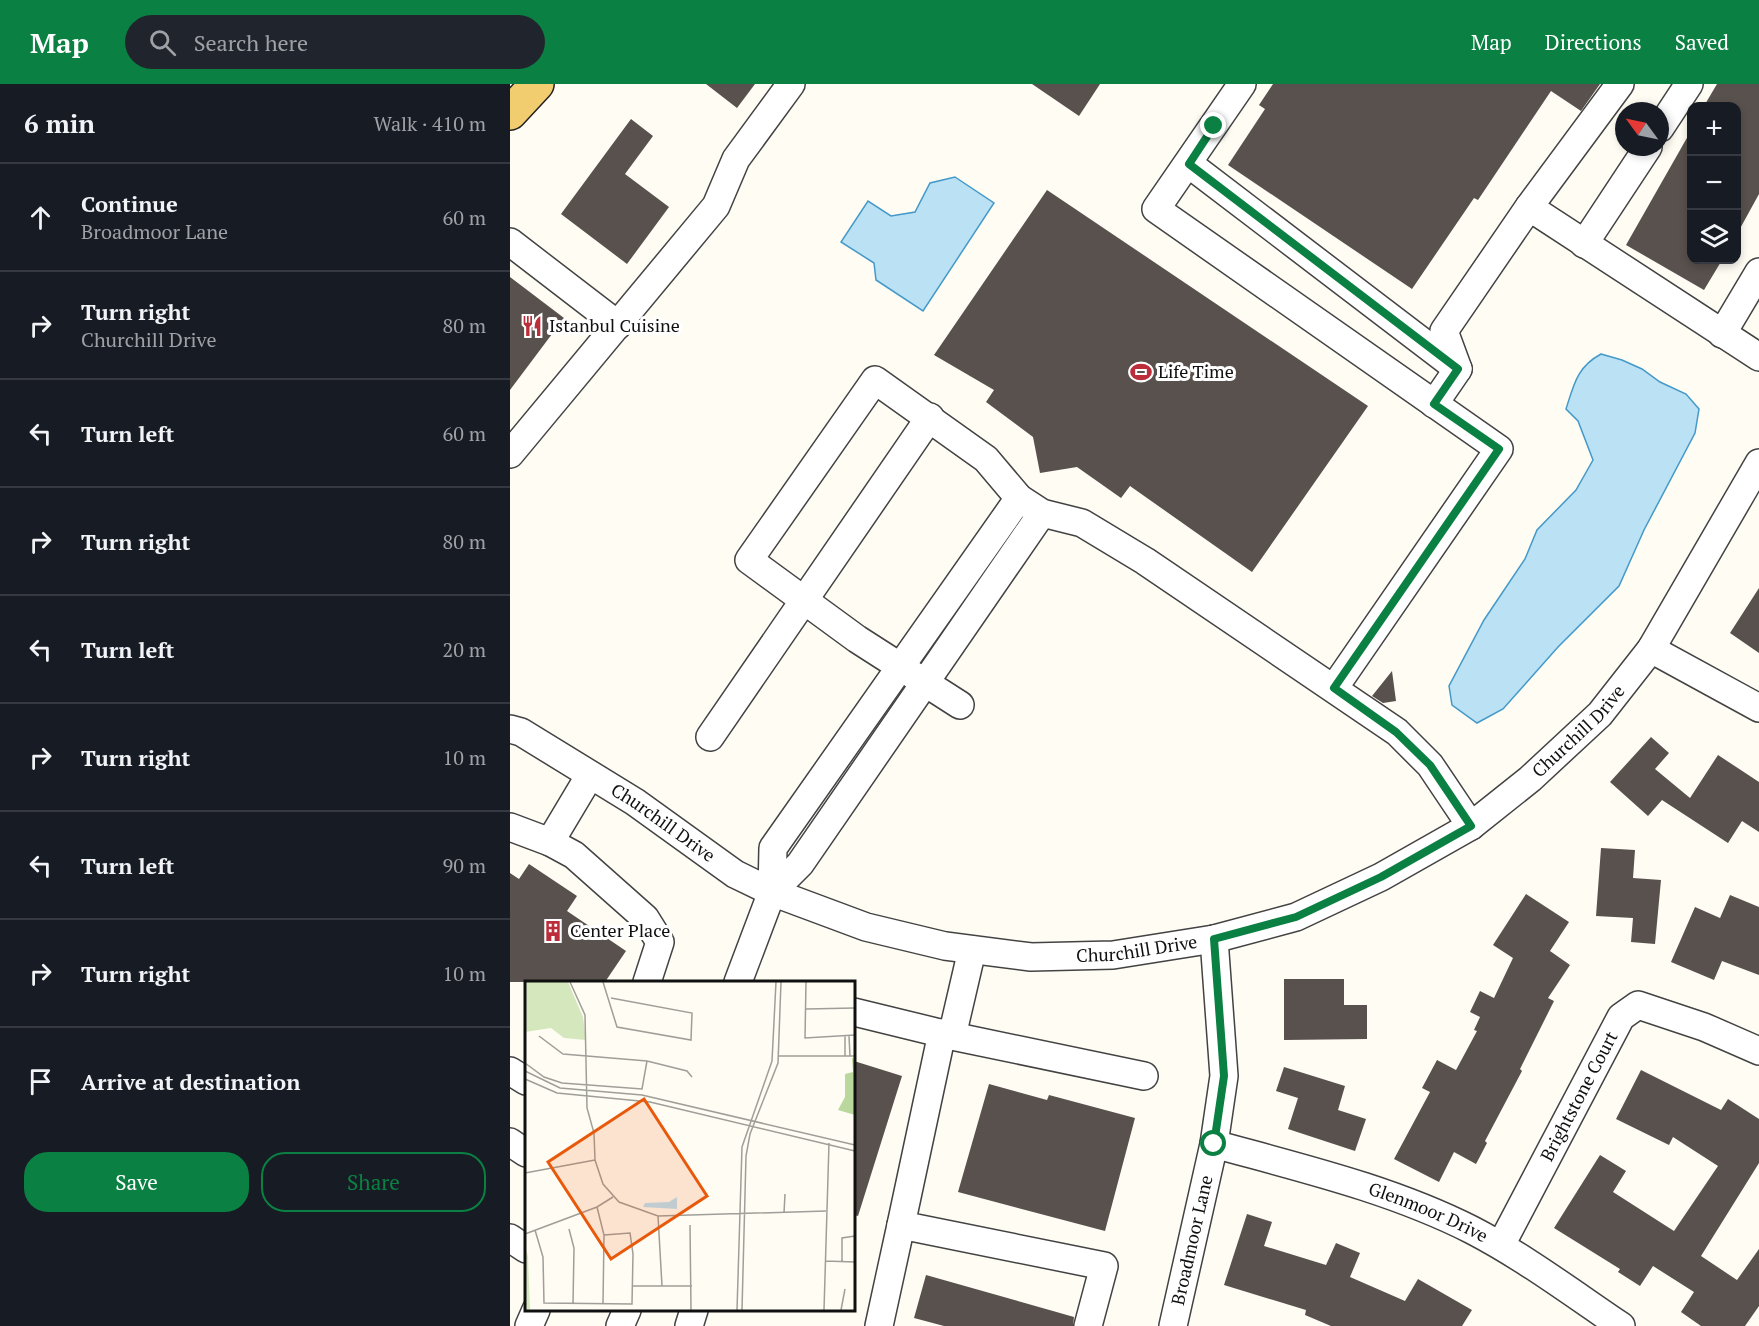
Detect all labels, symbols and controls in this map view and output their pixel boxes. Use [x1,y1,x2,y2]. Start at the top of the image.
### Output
search box [125,15,545,69]
text: Map [30,24,89,61]
icon: search [146,26,179,59]
text: Search here [194,28,308,57]
text: Map [1471,28,1512,56]
text: Directions [1545,28,1642,56]
text: Saved [1675,28,1729,56]
north arrow [1615,102,1669,156]
map controls [1687,102,1741,264]
button: + [1687,102,1741,156]
text: 6 min [24,106,95,140]
text: Walk · 410 m [374,110,486,137]
route end [1200,112,1226,138]
button: − [1687,156,1741,210]
text: Continue [81,189,178,218]
icon: ahead [24,201,57,234]
text: 60 m [443,204,486,231]
button: layers [1687,210,1741,264]
text: Broadmoor Lane [81,218,228,245]
text: Turn right [81,297,190,326]
icon: right [24,309,57,342]
text: 80 m [443,312,486,339]
place label: Istanbul Cuisine [549,313,680,337]
restaurant icon: Istanbul Cuisine [520,314,544,338]
text: Churchill Drive [81,326,216,353]
place label: Life Time [1158,359,1234,383]
sports icon: Life Time [1129,360,1153,384]
icon: left [24,417,57,450]
text: Turn left [81,419,174,448]
text: 60 m [443,420,486,447]
icon: right [24,525,57,558]
text: Turn right [81,527,190,556]
text: 80 m [443,528,486,555]
icon: left [24,633,57,666]
text: Turn left [81,635,174,664]
text: 20 m [443,636,486,663]
street label: Churchill Drive [1526,679,1629,782]
icon: right [24,741,57,774]
text: Turn right [81,743,190,772]
text: 10 m [443,744,486,771]
street label: Churchill Drive [607,777,720,867]
icon: left [24,849,57,882]
text: Turn left [81,851,174,880]
text: 90 m [443,852,486,879]
place label: Center Place [570,918,670,942]
building icon: Center Place [541,919,565,943]
street label: Churchill Drive [1076,929,1199,967]
icon: right [24,957,57,990]
text: Turn right [81,959,190,988]
text: 10 m [443,960,486,987]
inset map [525,981,855,1311]
street label: Brightstone Court [1534,1026,1623,1165]
icon: arrive [24,1065,57,1098]
text: Arrive at destination [81,1067,300,1096]
route start [1200,1130,1226,1156]
button: Save [24,1152,249,1212]
button: Share [261,1152,486,1212]
street label: Broadmoor Lane [1165,1173,1218,1307]
street label: Glenmoor Drive [1366,1176,1492,1247]

